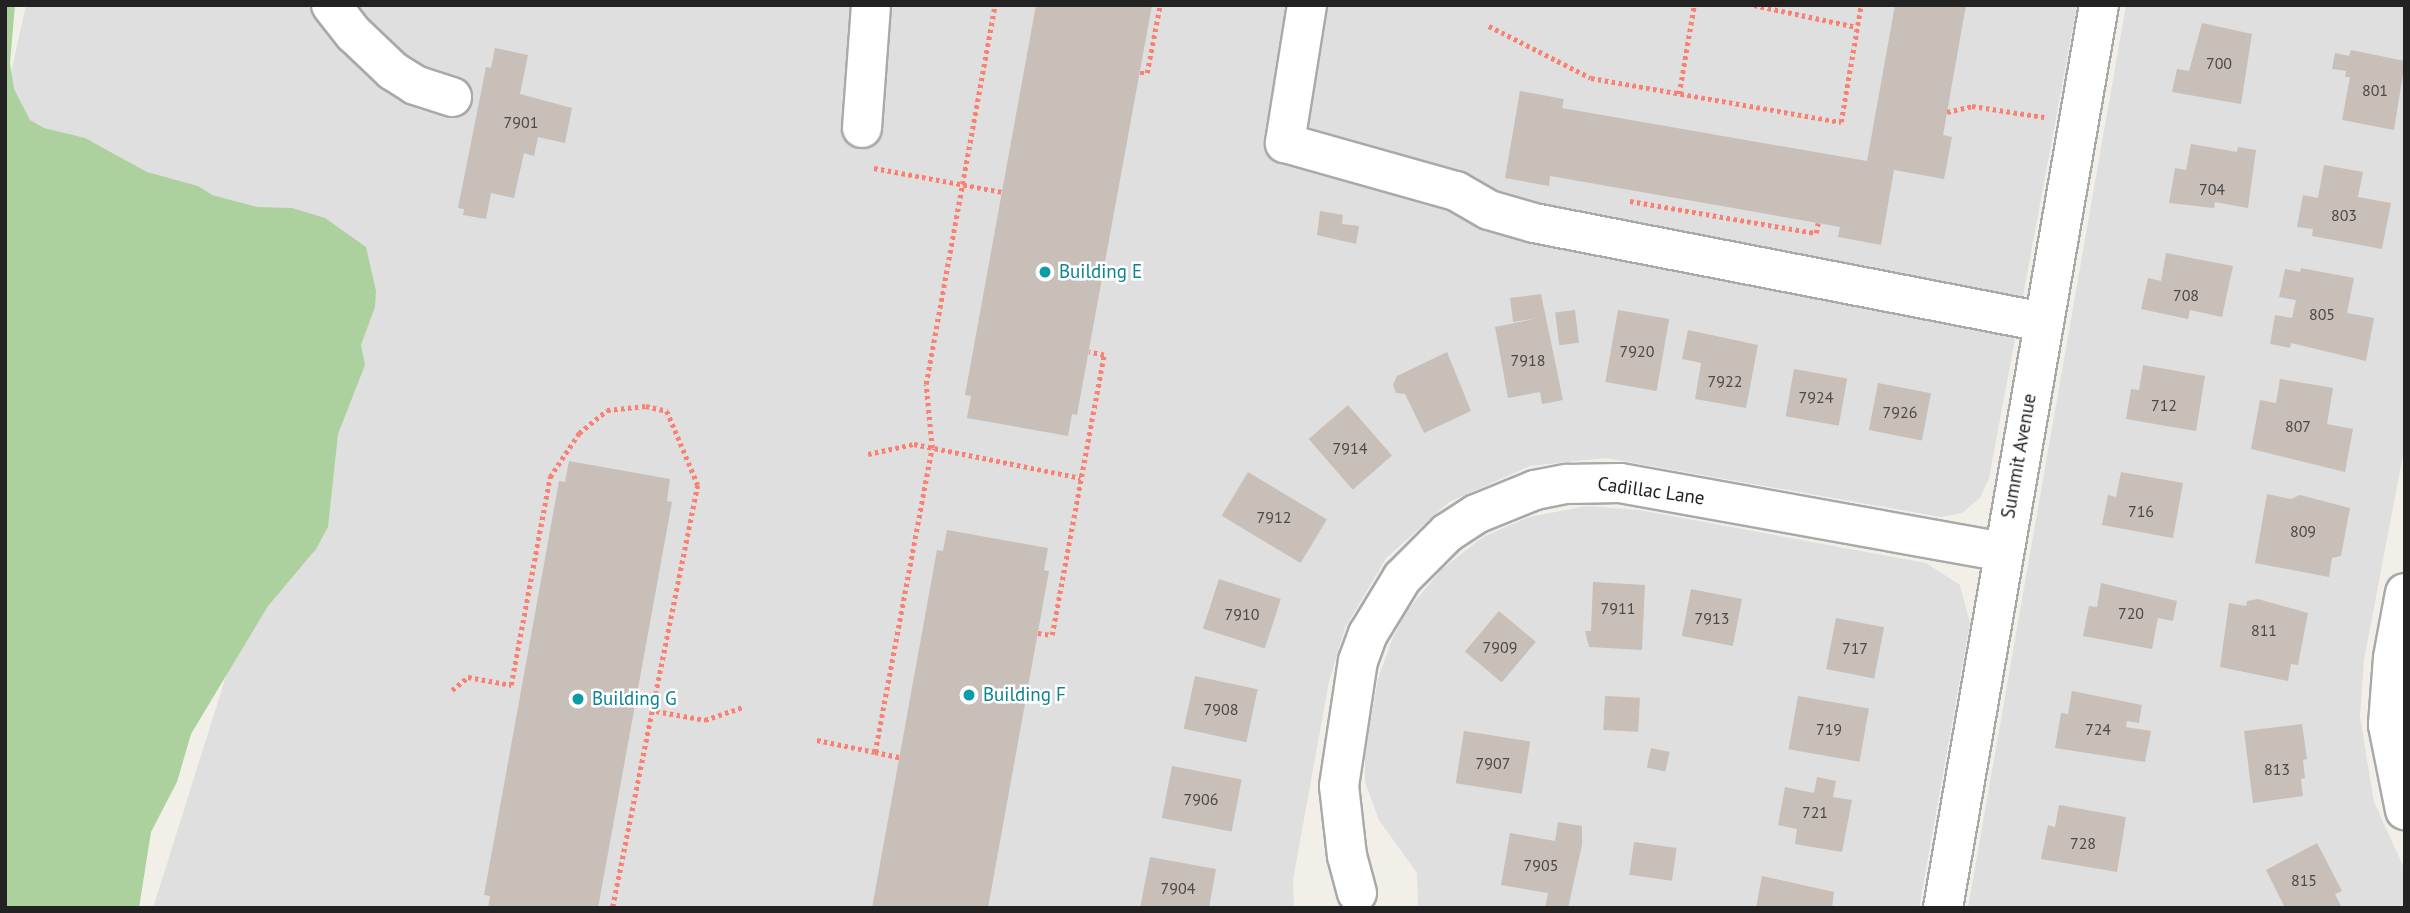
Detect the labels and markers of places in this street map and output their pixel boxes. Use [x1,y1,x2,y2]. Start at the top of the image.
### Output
place label: Building E [1059,261,1142,283]
marker: Building E [1037,264,1053,280]
place label: Building F [983,684,1066,706]
marker: Building F [961,687,977,703]
place label: Building G [592,688,677,710]
marker: Building G [570,691,586,707]

